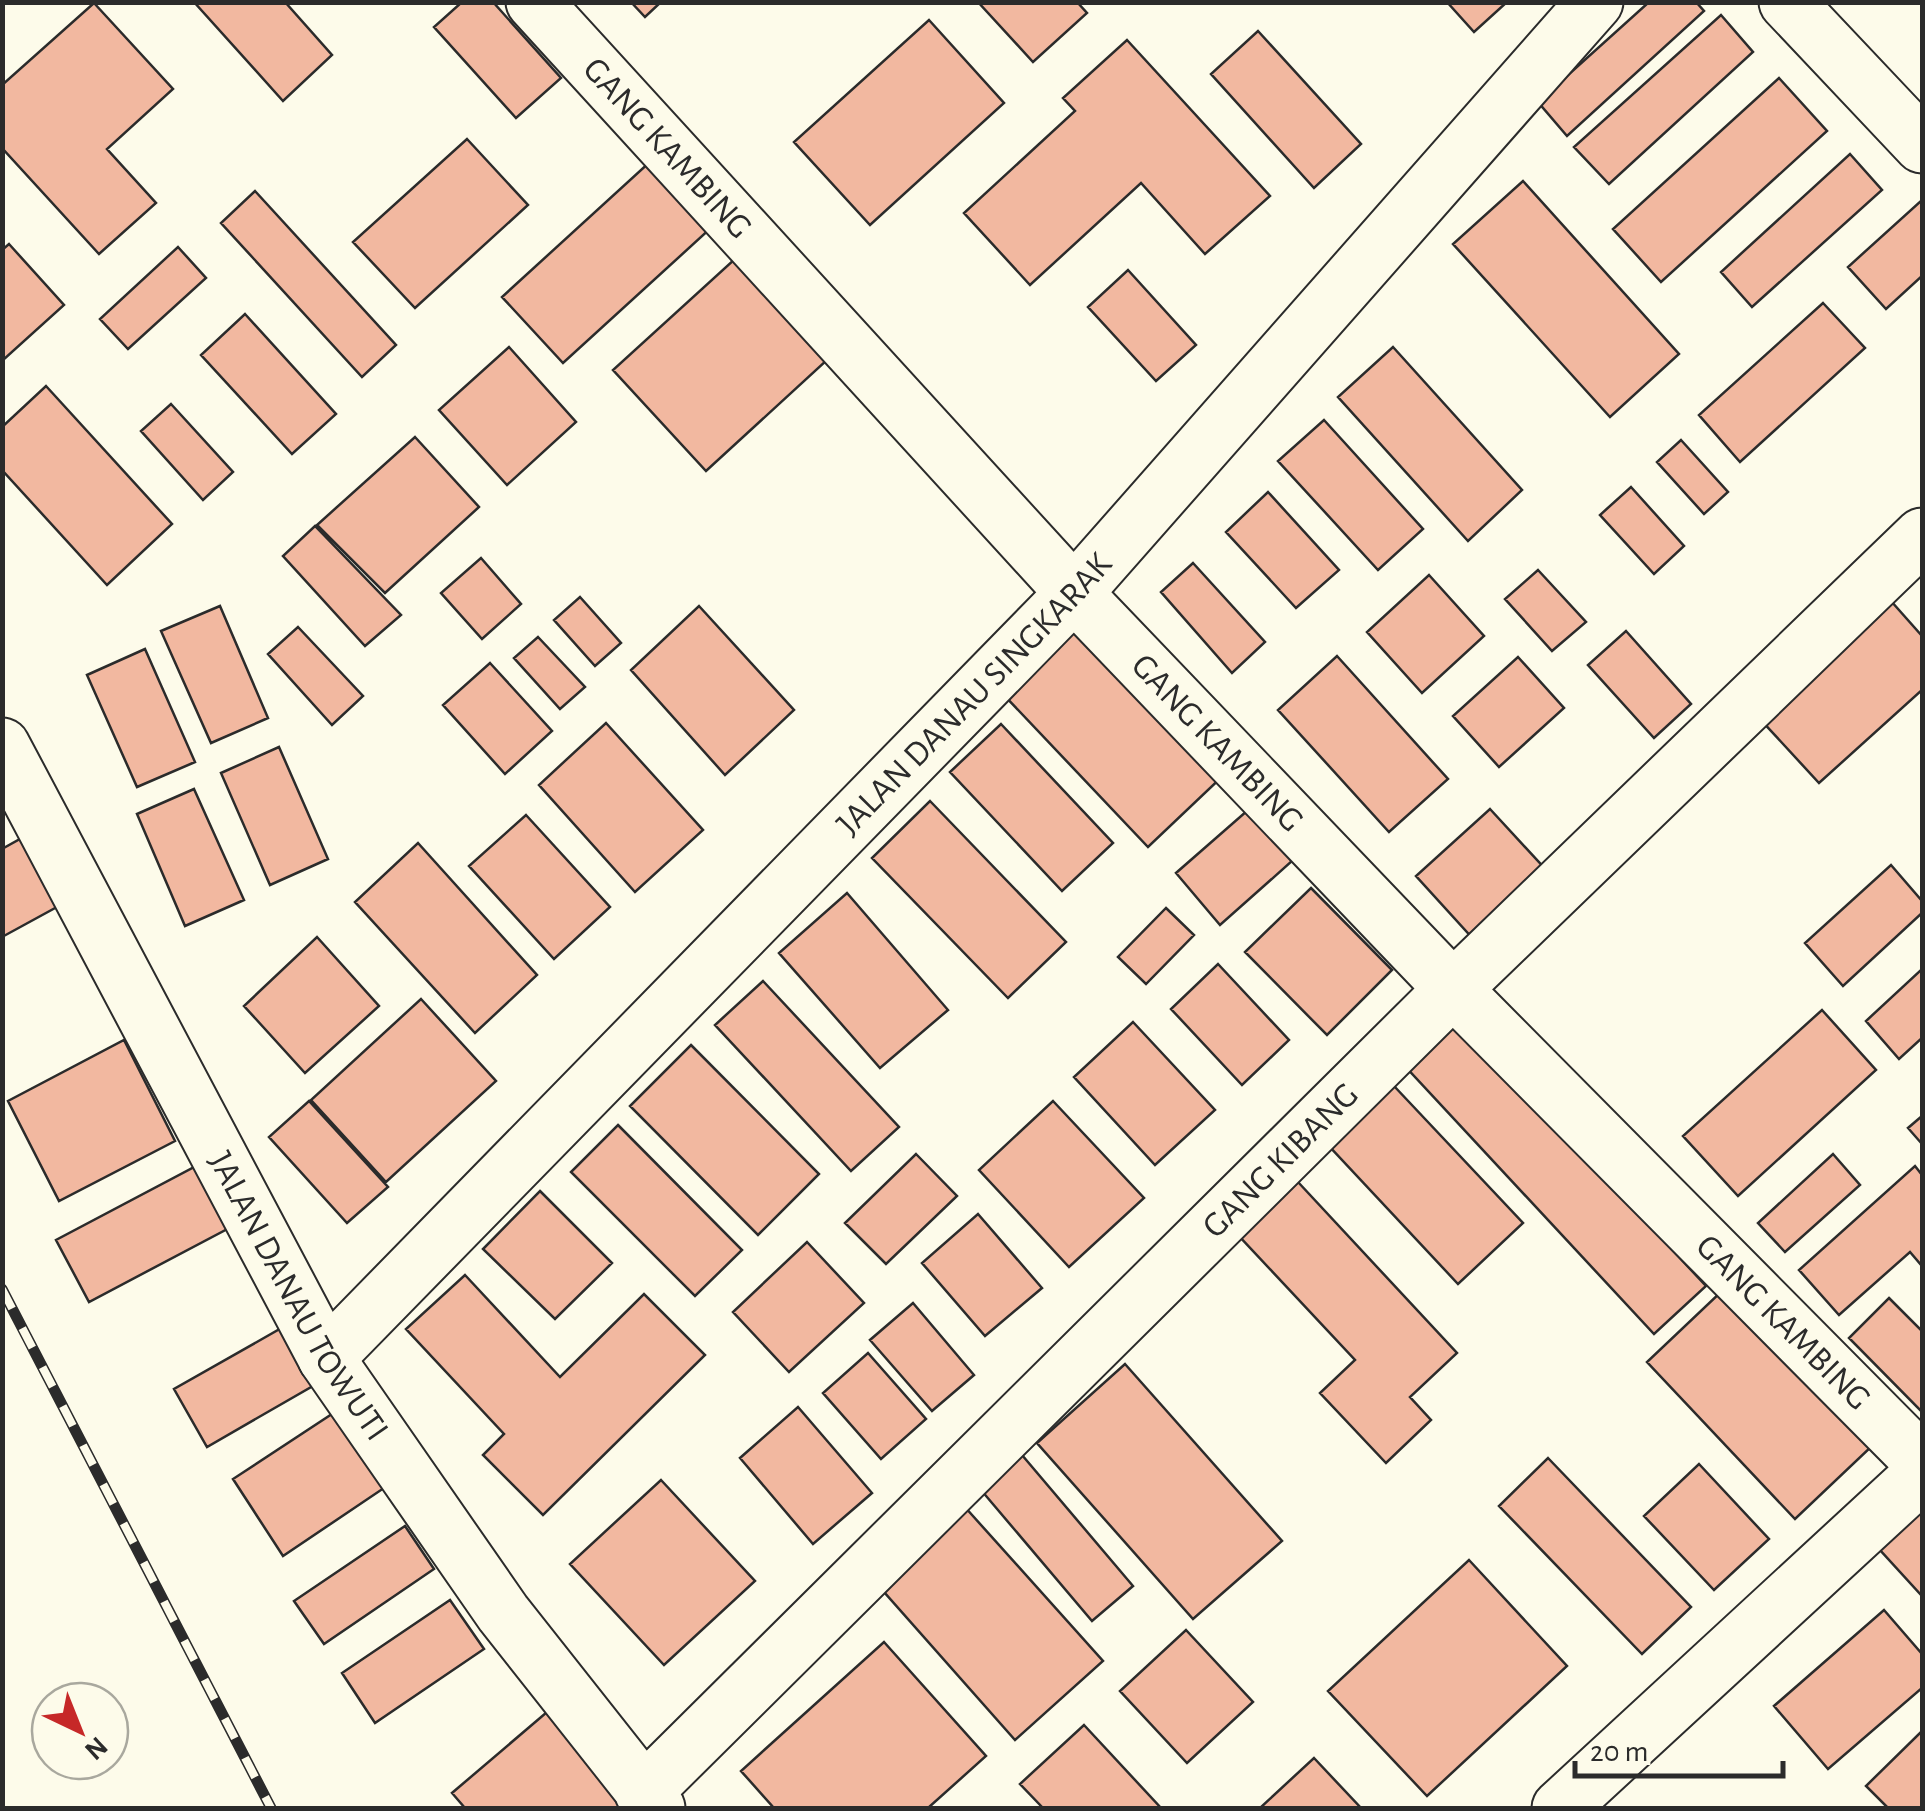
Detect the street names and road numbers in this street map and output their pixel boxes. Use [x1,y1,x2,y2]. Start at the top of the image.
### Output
street label: GANG KAMBING [577,51,758,245]
street label: JALAN DANAU SINGKARAK [830,546,1119,842]
street label: GANG KAMBING [1125,647,1310,838]
street label: GANG KIBANG [1196,1076,1365,1244]
street label: JALAN DANAU TOWUTI [203,1146,395,1447]
street label: GANG KAMBING [1690,1228,1877,1417]

